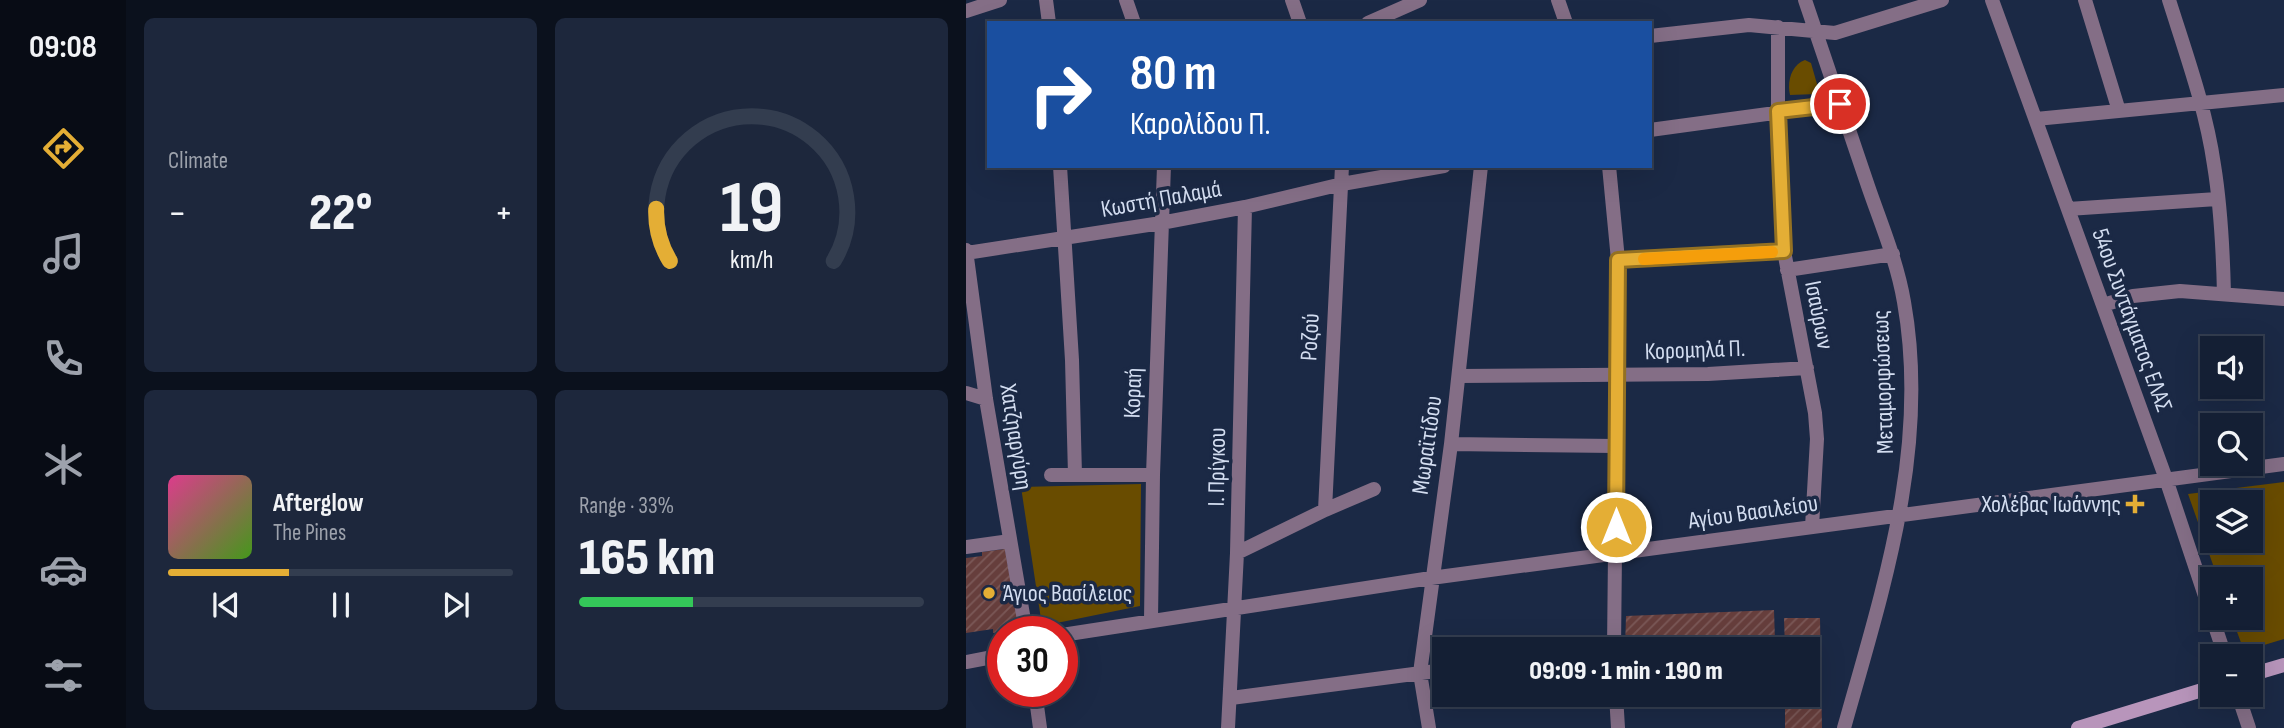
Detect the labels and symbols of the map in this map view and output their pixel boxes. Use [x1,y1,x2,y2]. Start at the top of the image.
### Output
pin [1810,74,1870,134]
street label: Κωστή Παλαμά [1099,174,1223,224]
street label: 54ου Συντάγματος ΕΛΑΣ [2085,224,2179,416]
street label: Ισαύρων [1798,278,1840,352]
street label: Μεταμορφώσεως [1866,310,1900,454]
street label: Ροζού [1294,312,1326,362]
street label: Κορομηλά Π. [1644,334,1746,366]
street label: Κοραή [1118,367,1148,419]
street label: Χατζηαργύρη [993,381,1039,492]
street label: Μωραϊτίδου [1406,394,1448,496]
street label: Ι. Πρίγκου [1202,427,1232,507]
street label: Αγίου Βασιλείου [1685,489,1820,536]
position arrow [1579,490,1653,564]
place label: Χολέβας Ιωάννης [1980,490,2121,519]
marker: Χολέβας Ιωάννης [2127,496,2143,512]
place label: Άγιος Βασίλειος [1003,579,1132,608]
marker: Άγιος Βασίλειος [981,585,997,601]
speed limit sign: 30 [987,616,1078,707]

